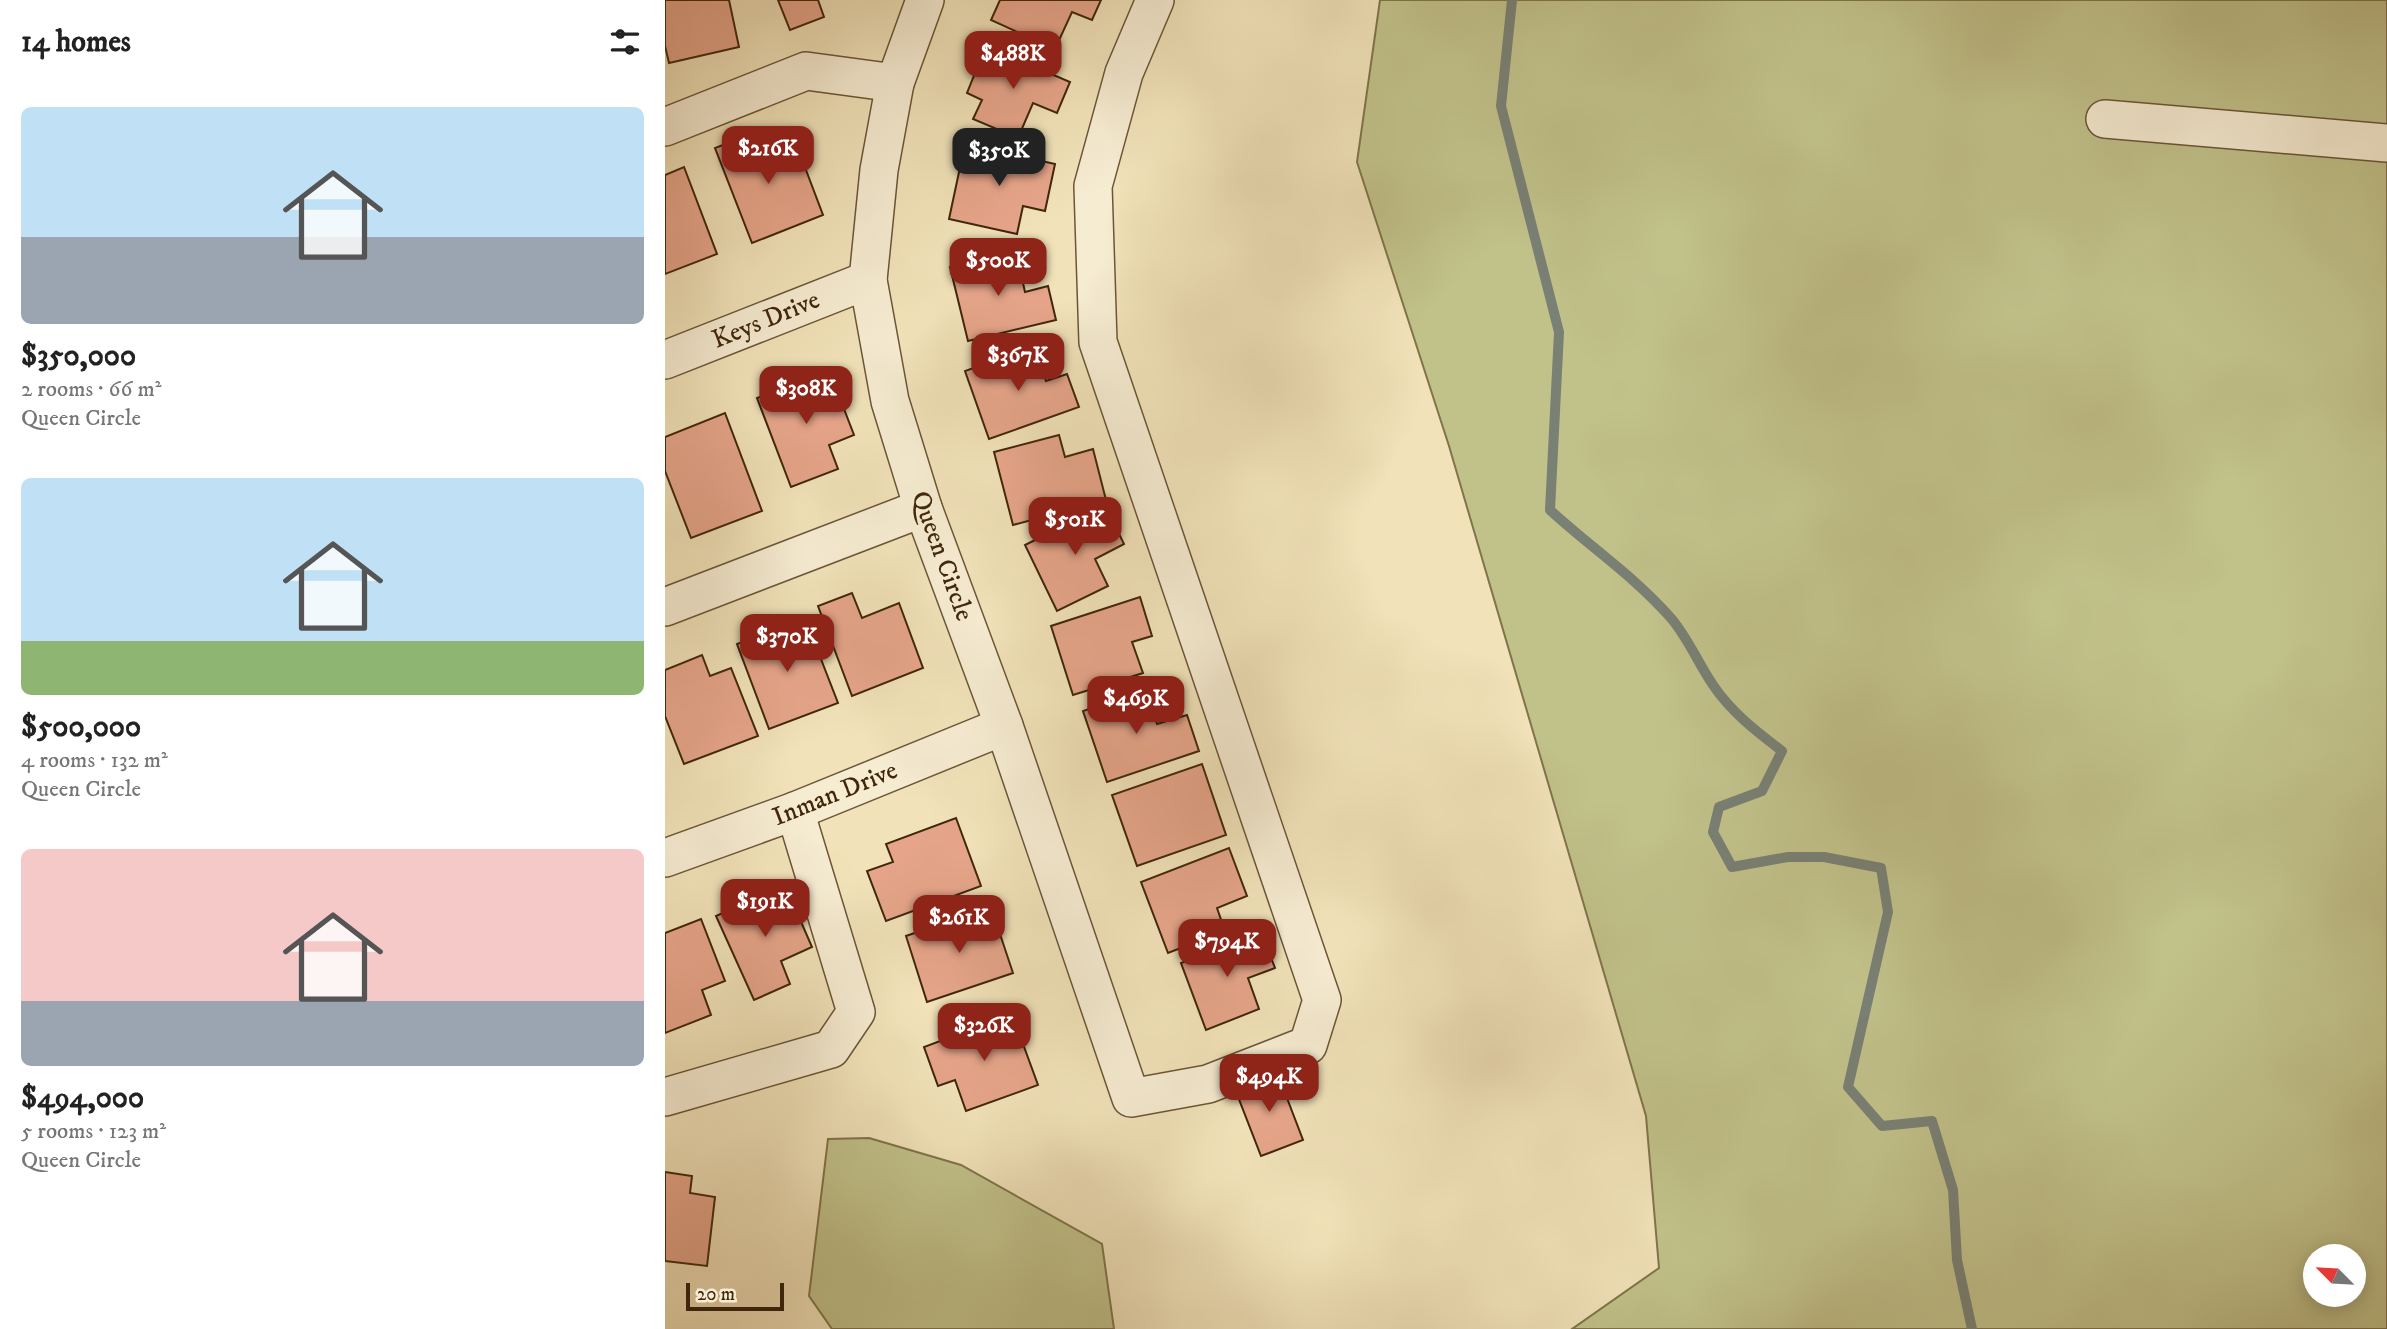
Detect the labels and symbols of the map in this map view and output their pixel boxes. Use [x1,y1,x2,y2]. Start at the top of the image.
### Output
pin: $488K [964,32,1062,91]
pin: $216K [719,127,817,186]
pin: $350K [950,128,1048,188]
pin: $500K [949,238,1047,298]
street label: Keys Drive [707,283,825,357]
pin: $367K [969,334,1067,393]
pin: $308K [757,366,855,426]
street label: Queen Circle [903,487,981,625]
pin: $501K [1026,498,1124,557]
pin: $370K [738,614,836,674]
pin: $469K [1087,676,1185,736]
street label: Inman Drive [768,754,902,834]
pin: $191K [716,880,814,939]
pin: $261K [910,895,1008,955]
pin: $794K [1178,920,1276,979]
pin: $326K [935,1004,1033,1063]
pin: $494K [1220,1054,1318,1114]
north arrow [2303,1244,2366,1307]
scale bar [686,1280,784,1312]

